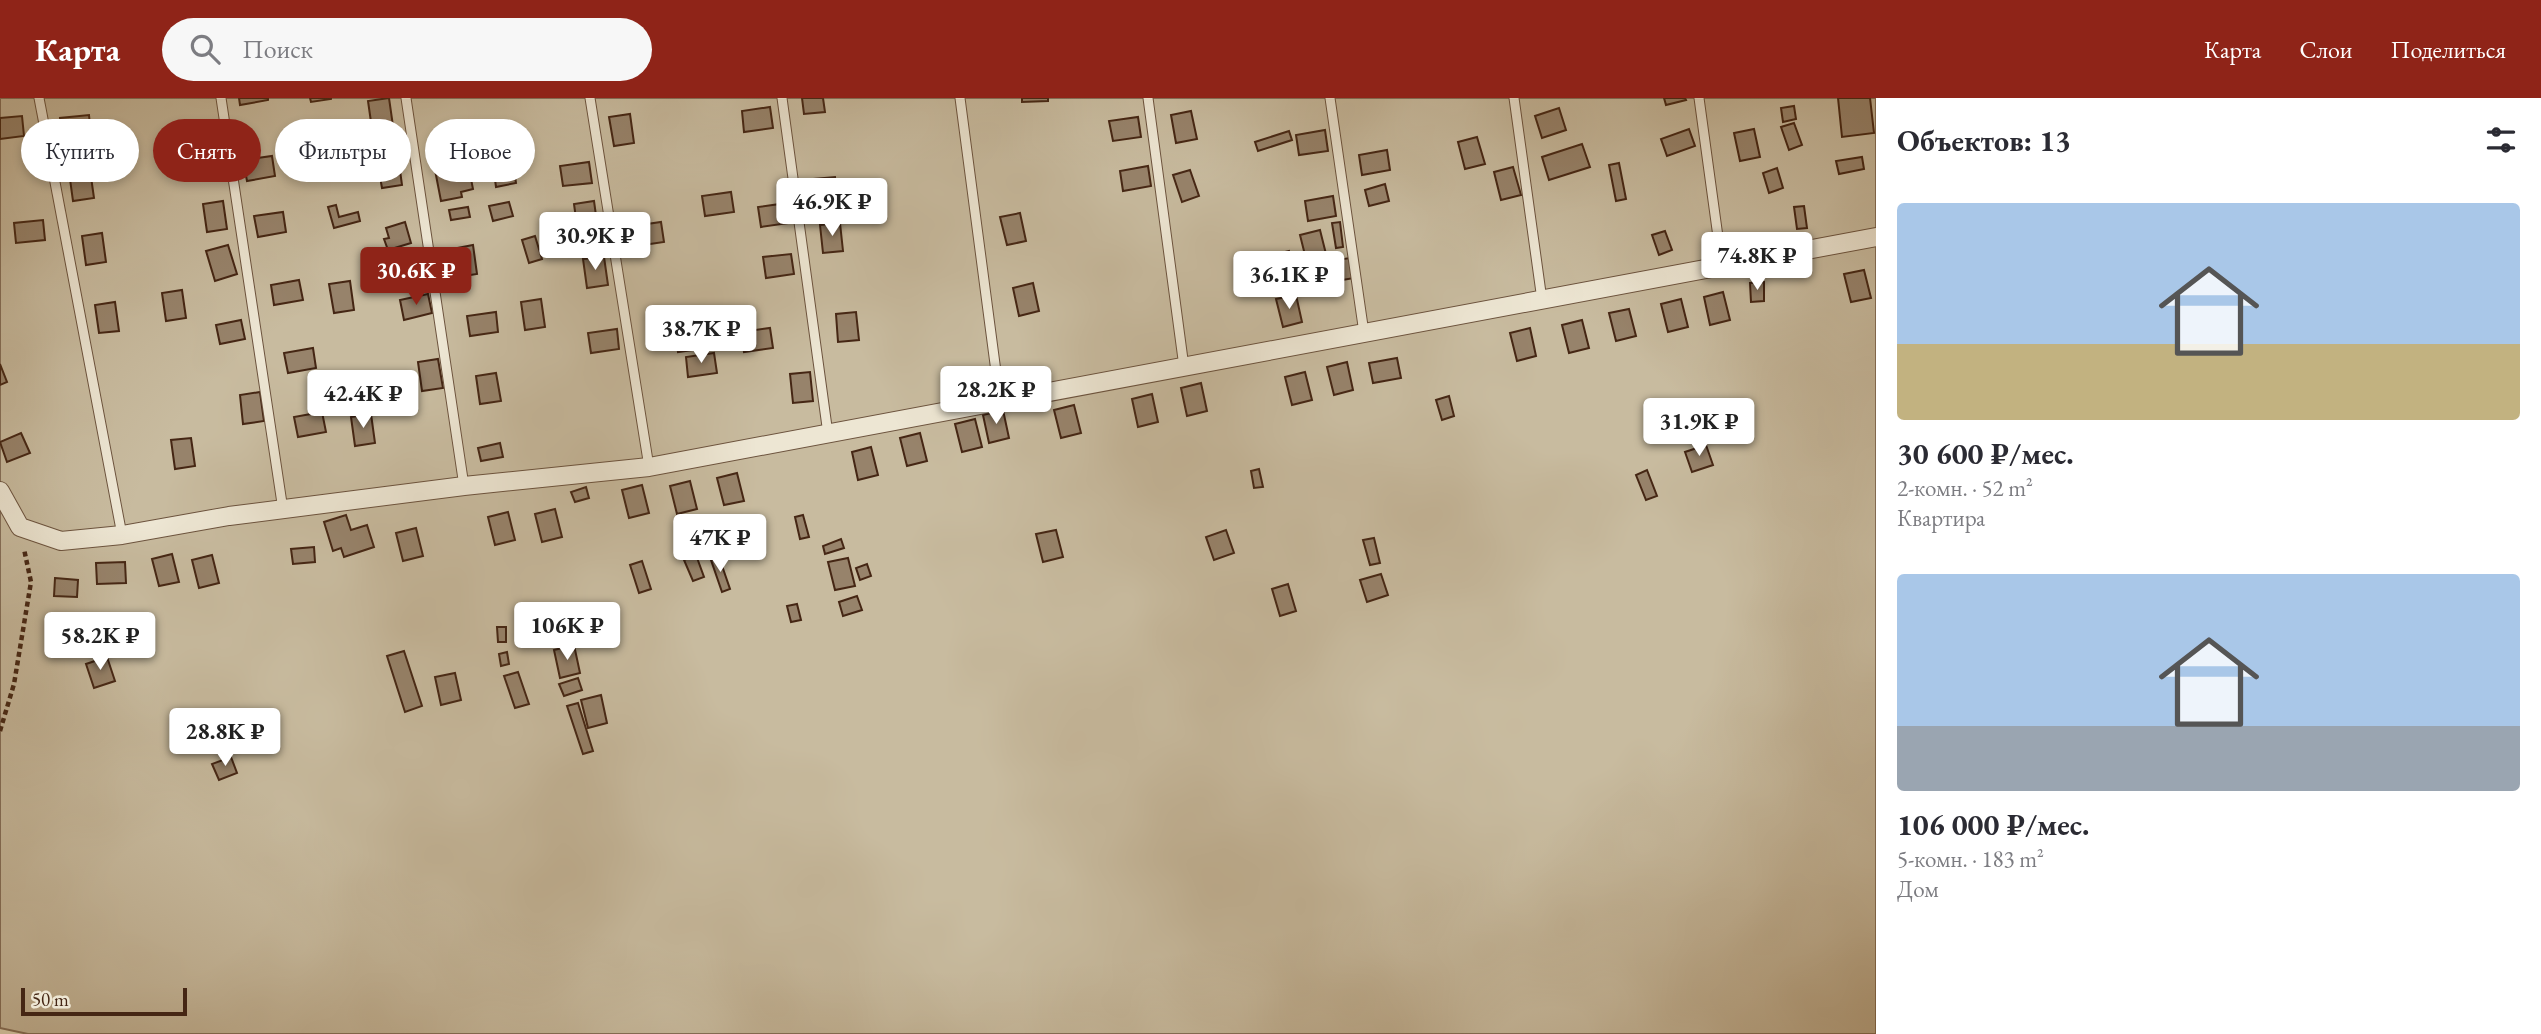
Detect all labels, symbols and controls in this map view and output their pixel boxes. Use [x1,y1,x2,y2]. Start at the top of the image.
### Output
search box [162,18,652,81]
text: Карта [35,28,120,71]
icon: search [186,30,224,68]
text: Поиск [242,32,313,66]
text: Карта [2204,34,2261,65]
text: Слои [2299,34,2353,65]
text: Поделиться [2391,34,2506,65]
chip: Купить [21,119,139,182]
chip: Снять [153,119,261,182]
chip: Фильтры [275,119,411,182]
chip: Новое [425,119,535,182]
text: Объектов: 13 [1897,121,2071,160]
icon: filters [2482,121,2520,159]
pin: 46.9K ₽ [767,178,897,238]
text: 46.9K ₽ [792,186,872,216]
pin: 30.9K ₽ [530,212,660,272]
text: 30.9K ₽ [555,220,635,250]
pin: 74.8K ₽ [1692,232,1822,292]
text: 74.8K ₽ [1717,240,1797,270]
pin: 30.6K ₽ [351,248,481,307]
icon: home [2146,248,2272,374]
pin: 36.1K ₽ [1224,252,1354,311]
text: 30.6K ₽ [376,255,456,285]
text: 36.1K ₽ [1249,259,1329,289]
pin: 38.7K ₽ [636,306,766,365]
text: 38.7K ₽ [661,313,741,343]
pin: 28.2K ₽ [931,366,1061,426]
pin: 42.4K ₽ [298,370,428,430]
text: 28.2K ₽ [956,374,1036,404]
text: 42.4K ₽ [323,378,403,408]
pin: 31.9K ₽ [1634,398,1764,458]
text: 31.9K ₽ [1659,406,1739,436]
text: 30 600 ₽/мес. [1897,434,2074,473]
text: 2-комн. · 52 m² [1897,473,2033,503]
text: Квартира [1897,503,1985,533]
pin: 47K ₽ [671,514,769,574]
text: 47K ₽ [689,522,751,552]
pin: 106K ₽ [510,602,624,662]
text: 106K ₽ [530,610,604,640]
pin: 58.2K ₽ [35,612,165,672]
icon: home [2146,619,2272,745]
text: 58.2K ₽ [60,620,140,650]
pin: 28.8K ₽ [160,708,290,768]
text: 28.8K ₽ [185,716,265,746]
text: 106 000 ₽/мес. [1897,805,2090,844]
text: 5-комн. · 183 m² [1897,844,2044,874]
text: Дом [1897,874,1939,904]
scale bar [21,985,187,1017]
text: 50 m [32,987,69,1012]

